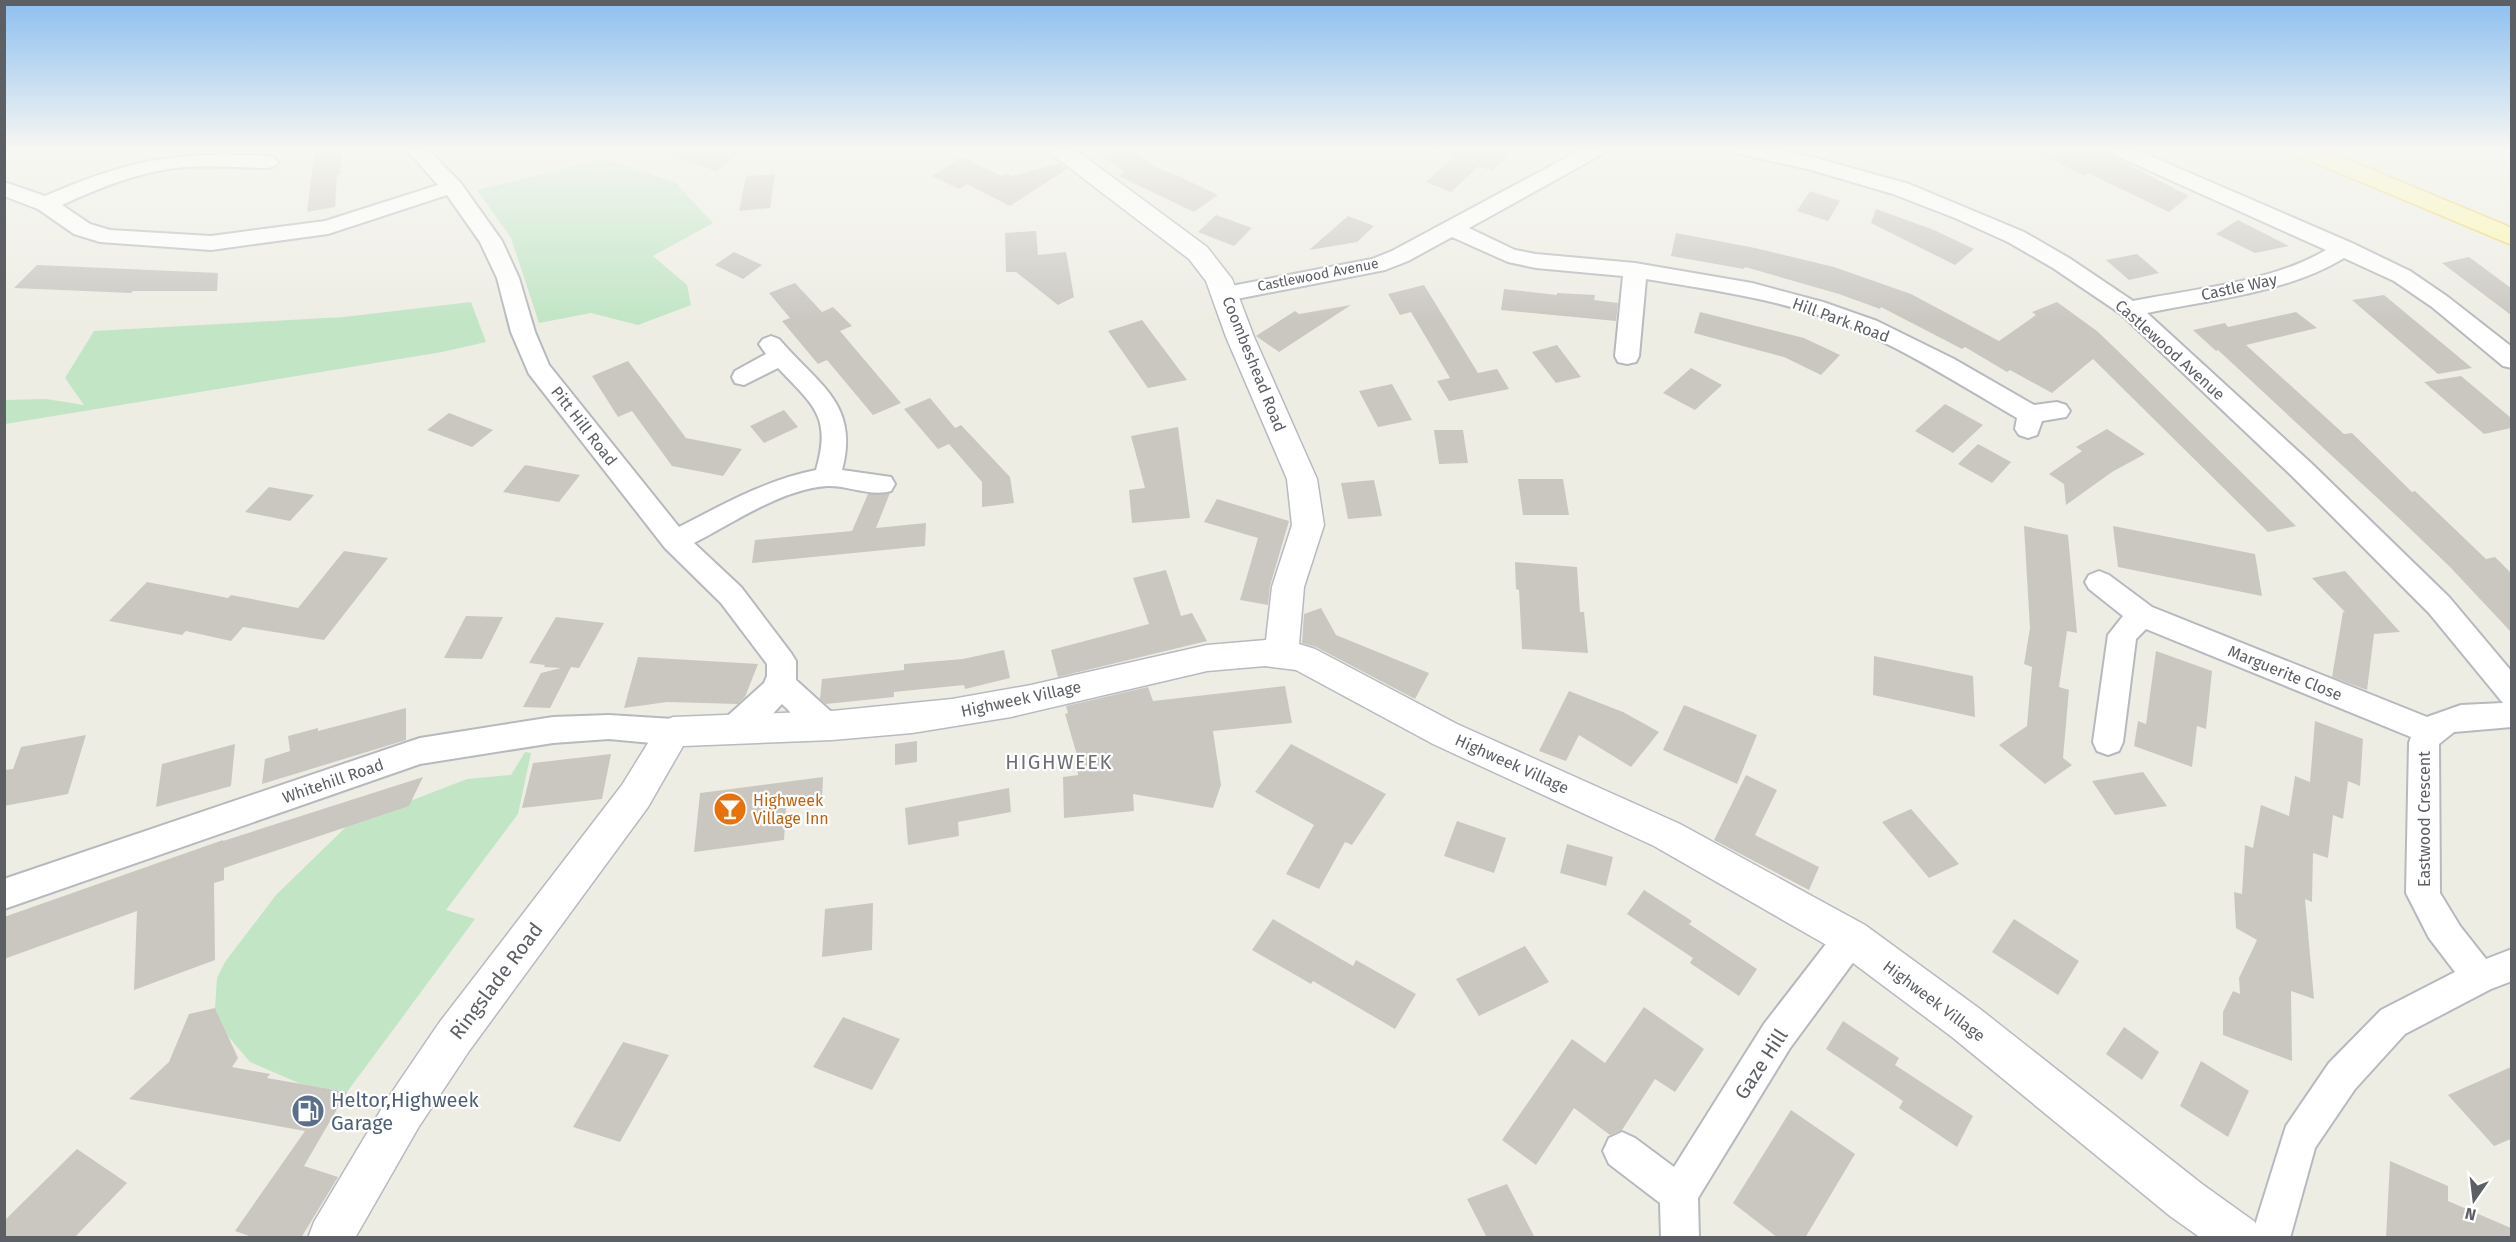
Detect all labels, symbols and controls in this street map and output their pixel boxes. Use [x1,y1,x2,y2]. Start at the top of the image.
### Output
street label: Castlewood Avenue [1256,255,1380,295]
street label: Castle Way [2199,270,2279,304]
street label: Coombeshead Road [1218,294,1290,434]
street label: Hill Park Road [1790,294,1892,346]
street label: Castlewood Avenue [2111,296,2229,404]
street label: Pitt Hill Road [547,383,621,469]
street label: Marguerite Close [2225,641,2345,705]
street label: Highweek Village [959,677,1083,721]
street label: Highweek Village [1452,730,1572,798]
district label: HIGHWEEK [1005,750,1113,774]
street label: Eastwood Crescent [2415,751,2434,887]
street label: Whitehill Road [280,755,386,807]
bar icon: Highweek Village Inn [712,791,748,827]
place label: Highweek Village Inn [753,791,829,828]
street label: Ringslade Road [444,918,548,1044]
street label: Highweek Village [1879,957,1989,1045]
street label: Gaze Hill [1729,1024,1793,1104]
place label: Heltor,Highweek Garage [331,1088,479,1135]
fuel station icon: Heltor,Highweek Garage [290,1093,326,1129]
north arrow [2444,1170,2504,1230]
text: N [2463,1204,2478,1225]

